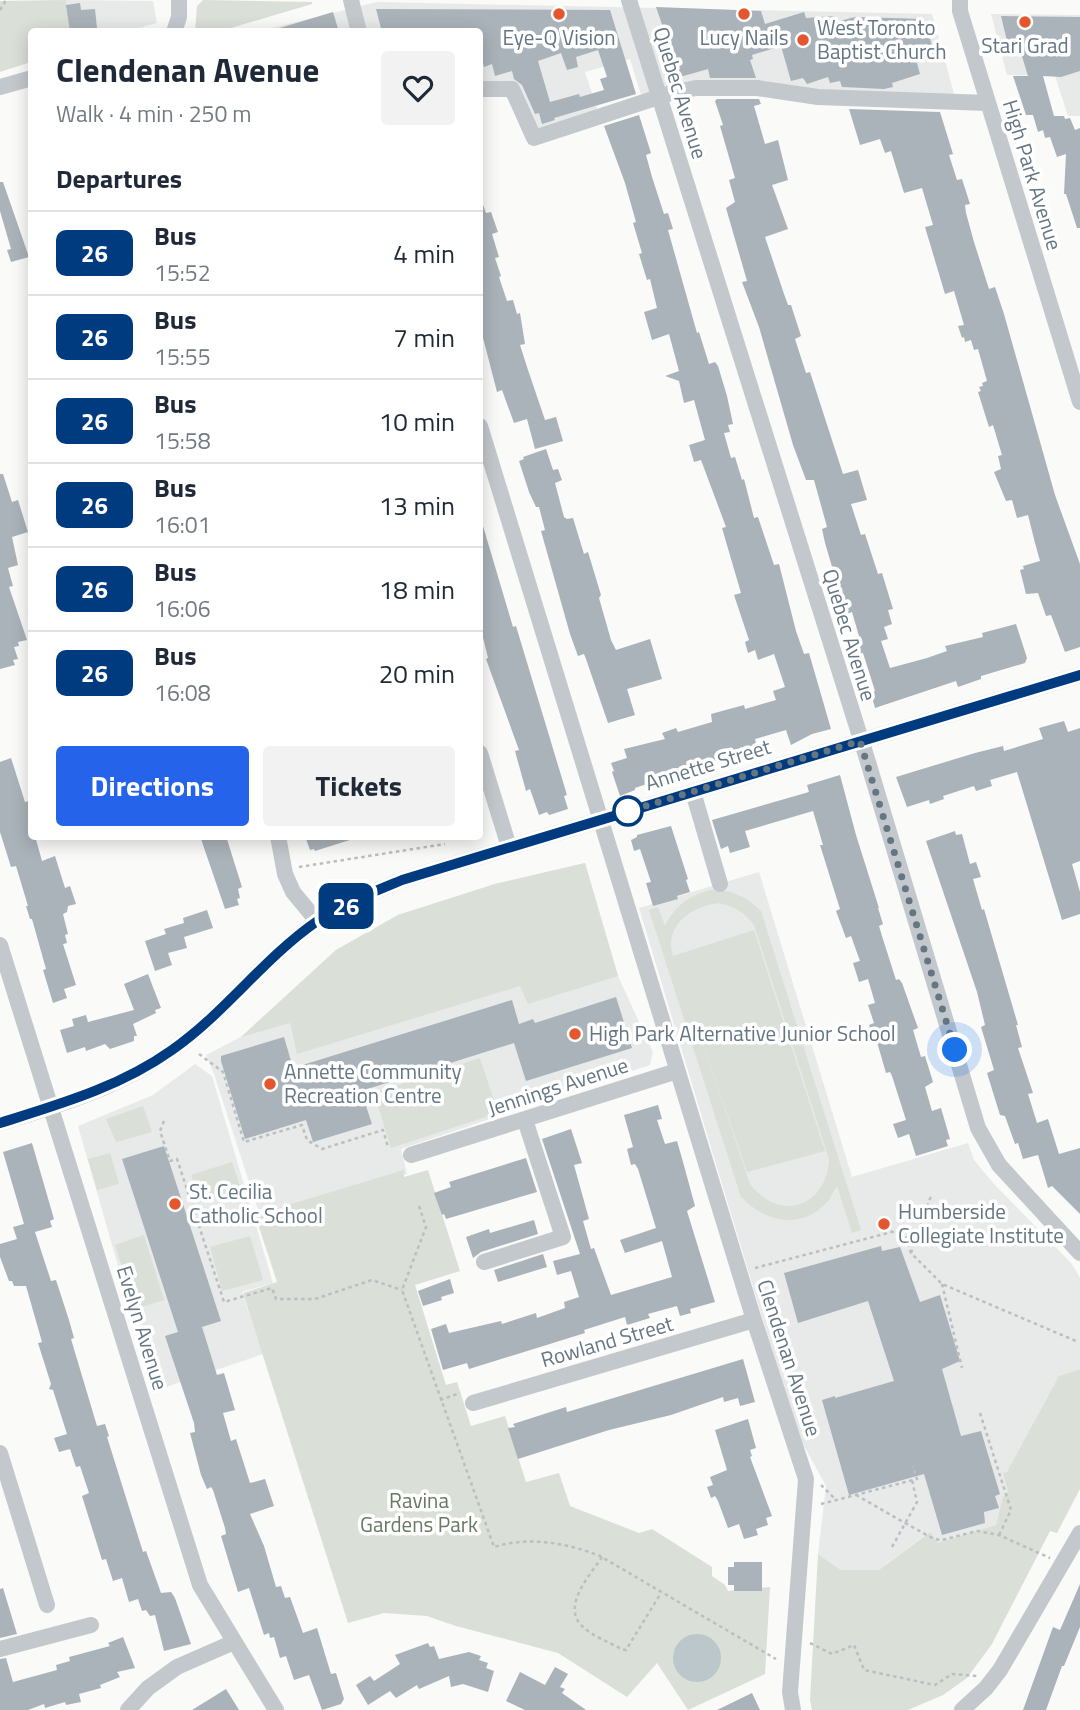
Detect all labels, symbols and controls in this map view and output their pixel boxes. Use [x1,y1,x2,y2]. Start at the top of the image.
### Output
marker: Eye-Q Vision [551,6,567,22]
marker: Lucy Nails [736,6,752,22]
place label: West Toronto Baptist Church [817,11,947,67]
marker: Stari Grad [1017,14,1033,30]
place label: Eye-Q Vision [502,21,616,53]
place label: Lucy Nails [700,21,788,53]
street label: Quebec Avenue [646,23,716,163]
place label: Stari Grad [981,29,1069,61]
marker: West Toronto Baptist Church [795,32,811,48]
text: Clendenan Avenue [56,45,319,95]
button: heart [381,51,455,125]
street label: High Park Avenue [995,95,1071,254]
text: Walk · 4 min · 250 m [56,96,252,131]
text: Departures [56,159,182,198]
text: Bus [154,216,196,255]
text: 4 min [393,234,455,273]
text: 26 [81,235,108,271]
text: 15:52 [154,255,211,290]
text: Bus [154,300,196,339]
text: 7 min [393,318,455,357]
text: 26 [81,319,108,355]
text: 15:55 [154,339,211,374]
text: Bus [154,384,196,423]
text: 10 min [379,402,455,441]
text: 26 [81,403,108,439]
text: 15:58 [154,423,211,458]
text: Bus [154,468,196,507]
text: 13 min [379,486,455,525]
text: 26 [81,487,108,523]
text: 16:01 [154,507,211,542]
text: Bus [154,552,196,591]
street label: Quebec Avenue [815,565,885,705]
text: 18 min [379,570,455,609]
text: 26 [81,571,108,607]
text: 16:06 [154,591,211,626]
text: Bus [154,636,196,675]
text: 20 min [379,654,455,693]
text: 26 [81,655,108,691]
text: 16:08 [154,675,211,710]
street label: Annette Street [641,730,775,798]
button: Directions [56,746,249,826]
button: Tickets [263,746,455,826]
unlabelled marker [613,796,643,826]
line badge: 26 [314,883,378,929]
text: 26 [333,888,359,924]
place label: High Park Alternative Junior School [589,1017,896,1049]
marker: High Park Alternative Junior School [567,1026,583,1042]
your location [937,1032,972,1067]
street label: Jennings Avenue [483,1048,632,1124]
place label: Annette Community Recreation Centre [284,1055,462,1111]
marker: Annette Community Recreation Centre [262,1076,278,1092]
place label: St. Cecilia Catholic School [189,1175,323,1231]
place label: Humberside Collegiate Institute [898,1195,1064,1251]
marker: St. Cecilia Catholic School [167,1196,183,1212]
marker: Humberside Collegiate Institute [876,1216,892,1232]
street label: Evelyn Avenue [109,1262,177,1394]
street label: Clendenan Avenue [750,1275,830,1440]
street label: Rowland Street [537,1307,677,1375]
park label: Ravina Gardens Park [360,1484,478,1540]

